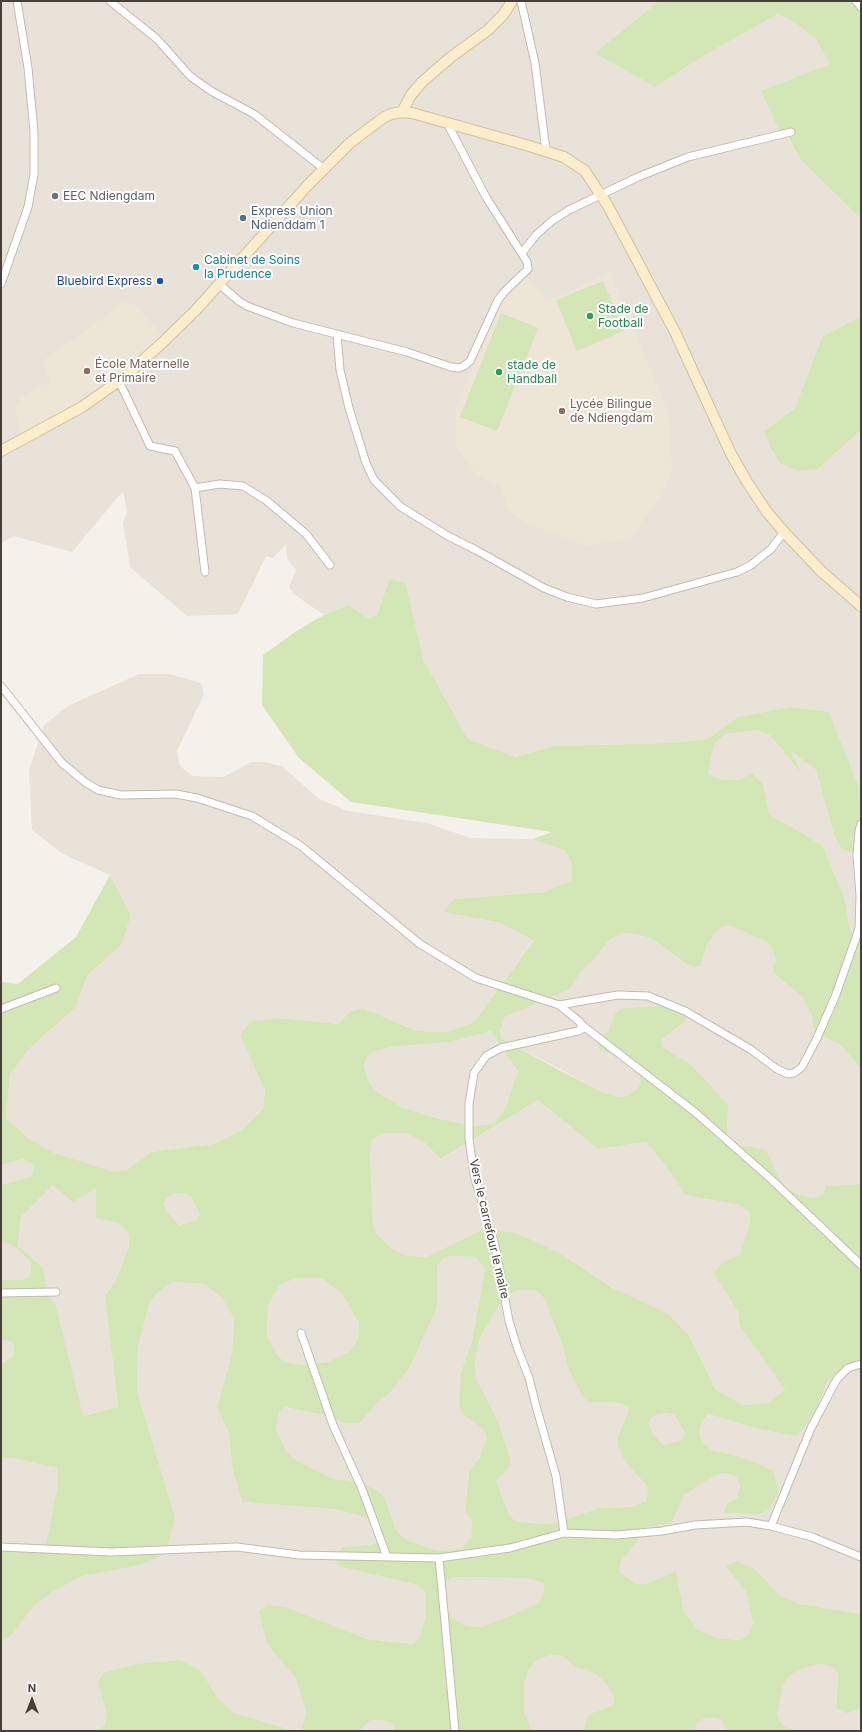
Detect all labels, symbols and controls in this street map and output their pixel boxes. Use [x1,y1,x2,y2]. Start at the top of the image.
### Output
place label: EEC Ndiengdam [63,189,155,203]
marker: EEC Ndiengdam [50,191,60,201]
place label: Express Union Ndienddam 1 [251,204,333,232]
marker: Express Union Ndienddam 1 [238,213,248,223]
place label: Cabinet de Soins la Prudence [204,253,300,281]
marker: Cabinet de Soins la Prudence [191,262,201,272]
place label: Bluebird Express [57,274,152,288]
marker: Bluebird Express [155,276,165,286]
place label: Stade de Football [598,302,648,330]
marker: Stade de Football [585,311,595,321]
place label: École Maternelle et Primaire [95,357,190,385]
place label: stade de Handball [507,358,557,386]
marker: École Maternelle et Primaire [82,366,92,376]
marker: stade de Handball [494,367,504,377]
place label: Lycée Bilingue de Ndiengdam [570,397,653,425]
marker: Lycée Bilingue de Ndiengdam [557,406,567,416]
street label: Vers le carrefour le maire [466,1158,512,1300]
north arrow [12,1680,52,1720]
text: N [28,1681,36,1695]

